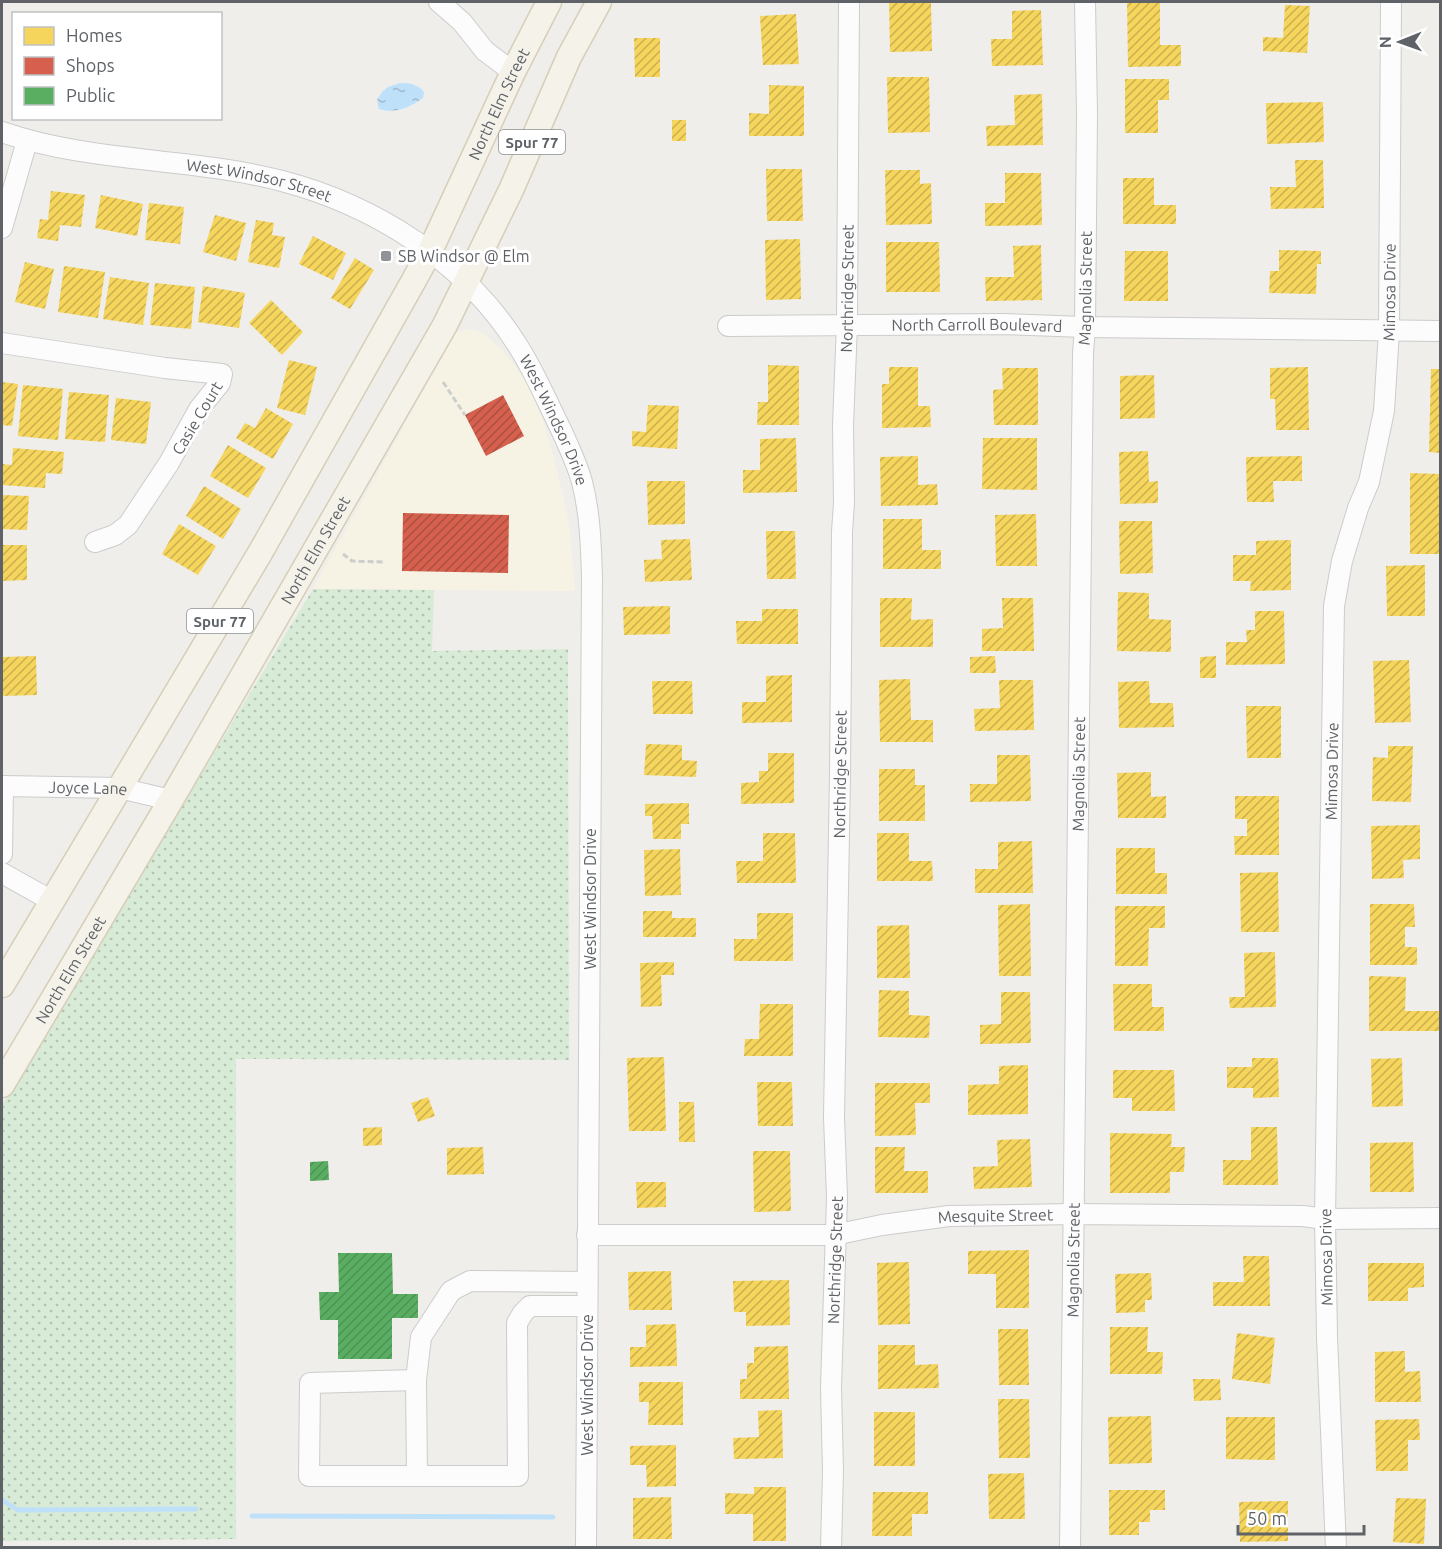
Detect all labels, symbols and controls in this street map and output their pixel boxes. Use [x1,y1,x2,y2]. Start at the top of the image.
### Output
legend [12,12,222,120]
north arrow [1370,12,1430,72]
text: Homes [66,25,123,45]
text: N [1376,36,1394,48]
street label: North Elm Street [465,44,533,163]
text: Shops [66,55,115,75]
text: Public [66,85,115,105]
road number: Spur 77 [499,130,565,154]
street label: West Windsor Street [185,155,335,206]
street label: Northridge Street [837,224,857,353]
street label: Magnolia Street [1075,230,1095,346]
street label: Mimosa Drive [1379,243,1399,342]
place label: SB Windsor @ Elm [398,247,530,265]
marker: SB Windsor @ Elm [379,249,393,263]
street label: North Carroll Boulevard [892,315,1063,335]
street label: West Windsor Drive [516,352,591,487]
street label: Casie Court [168,378,226,458]
street label: North Elm Street [277,492,354,607]
road number: Spur 77 [187,609,253,633]
street label: Northridge Street [830,709,850,838]
street label: Magnolia Street [1069,716,1088,831]
street label: Mimosa Drive [1322,722,1341,820]
street label: Joyce Lane [48,778,129,799]
street label: West Windsor Drive [581,828,599,970]
street label: North Elm Street [32,912,109,1027]
street label: Northridge Street [824,1195,846,1324]
street label: Magnolia Street [1064,1202,1083,1317]
street label: Mesquite Street [936,1205,1054,1226]
street label: Mimosa Drive [1316,1208,1336,1306]
street label: West Windsor Drive [578,1314,596,1456]
scale bar [1238,1498,1364,1536]
text: 50 m [1247,1508,1287,1528]

